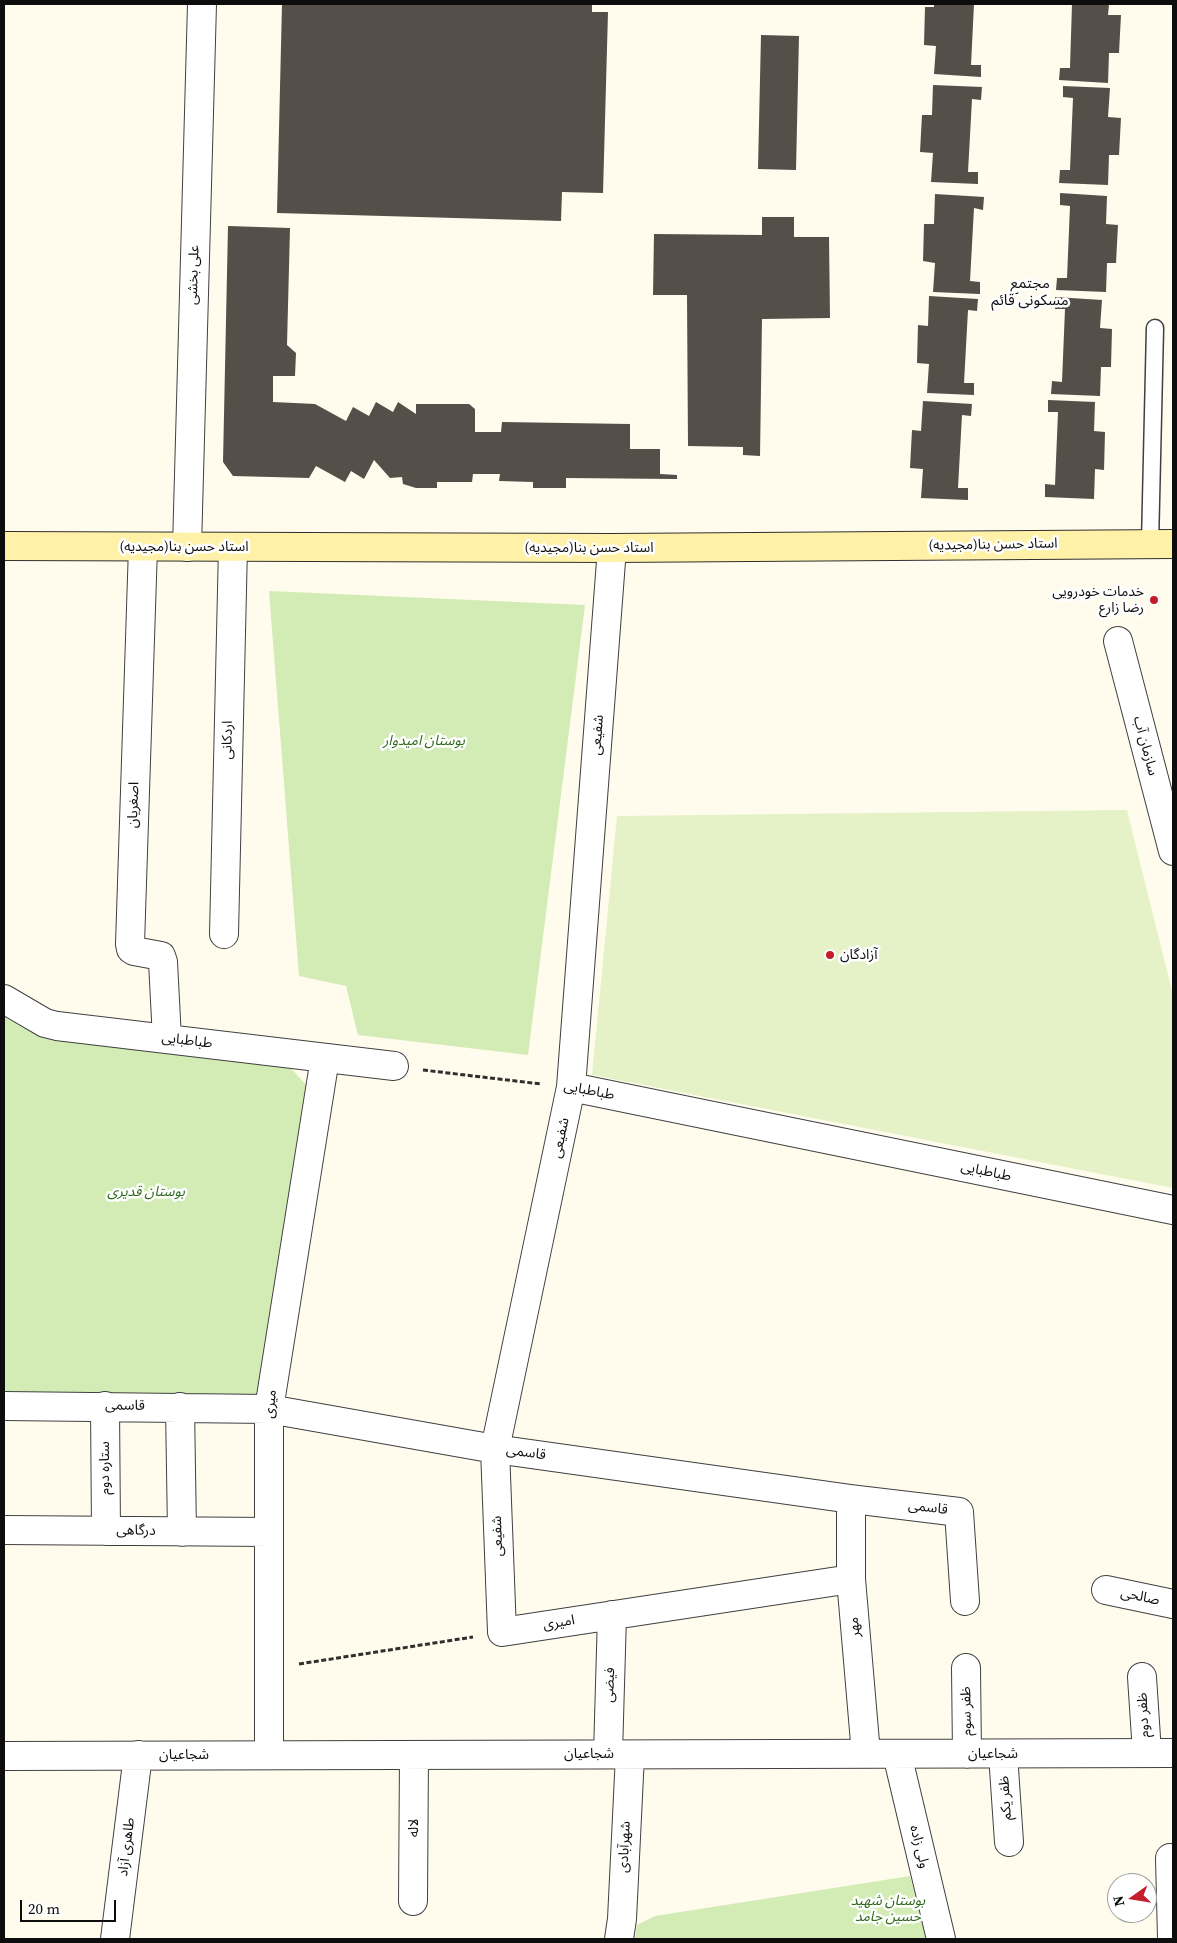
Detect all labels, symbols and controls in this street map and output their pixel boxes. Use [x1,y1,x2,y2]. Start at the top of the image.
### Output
street label: علی بخشی [185,245,203,305]
district label: مجتمع مسکونی قائم [991,275,1069,310]
street label: استاد حسن بنا(مجیدیه) [928,535,1058,555]
street label: استاد حسن بنا(مجیدیه) [119,539,249,555]
street label: استاد حسن بنا(مجیدیه) [524,540,654,556]
place label: خدمات خودرویی رضا زارع [1052,584,1144,616]
marker: خدمات خودرویی رضا زارع [1148,594,1160,606]
street label: شفیعی [588,714,608,756]
street label: سازمان آب [1129,714,1161,778]
street label: اردکانی [219,721,237,759]
park label: بوستان امیدوار [383,733,465,749]
street label: اصغریان [125,782,143,828]
place label: آزادگان [840,947,878,963]
marker: آزادگان [824,949,836,961]
street label: طباطبایی [161,1030,213,1052]
street label: طباطبایی [562,1078,616,1104]
street label: شفیعی [549,1116,573,1160]
street label: طباطبایی [959,1158,1013,1186]
park label: بوستان قدیری [107,1184,185,1200]
street label: میری [261,1389,281,1419]
street label: قاسمی [105,1397,145,1415]
street label: ستاره دوم [97,1441,113,1495]
street label: قاسمی [505,1442,547,1464]
street label: قاسمی [907,1497,949,1519]
street label: شفیعی [489,1515,507,1557]
street label: درگاهی [116,1522,156,1540]
street label: صالحی [1119,1585,1161,1609]
street label: امیری [542,1612,576,1634]
street label: مهر [846,1616,864,1638]
street label: فیضی [601,1667,619,1703]
street label: ظفر سوم [958,1686,976,1736]
street label: ظفر دوم [1134,1692,1154,1738]
street label: شجاعیان [564,1746,614,1762]
street label: شجاعیان [968,1746,1018,1762]
street label: شجاعیان [159,1747,209,1763]
street label: ظفر یکم [996,1775,1016,1821]
street label: طاهری آزاد [115,1817,139,1877]
street label: لاله [406,1819,422,1837]
street label: شهرآبادی [615,1821,635,1873]
street label: ولی زاده [906,1824,932,1870]
north arrow [1107,1873,1157,1923]
scale bar [22,1890,119,1922]
park label: بوستان شهید حسین جامد [851,1893,925,1925]
text: N [1107,1894,1129,1908]
text: 20 m [28,1898,60,1919]

